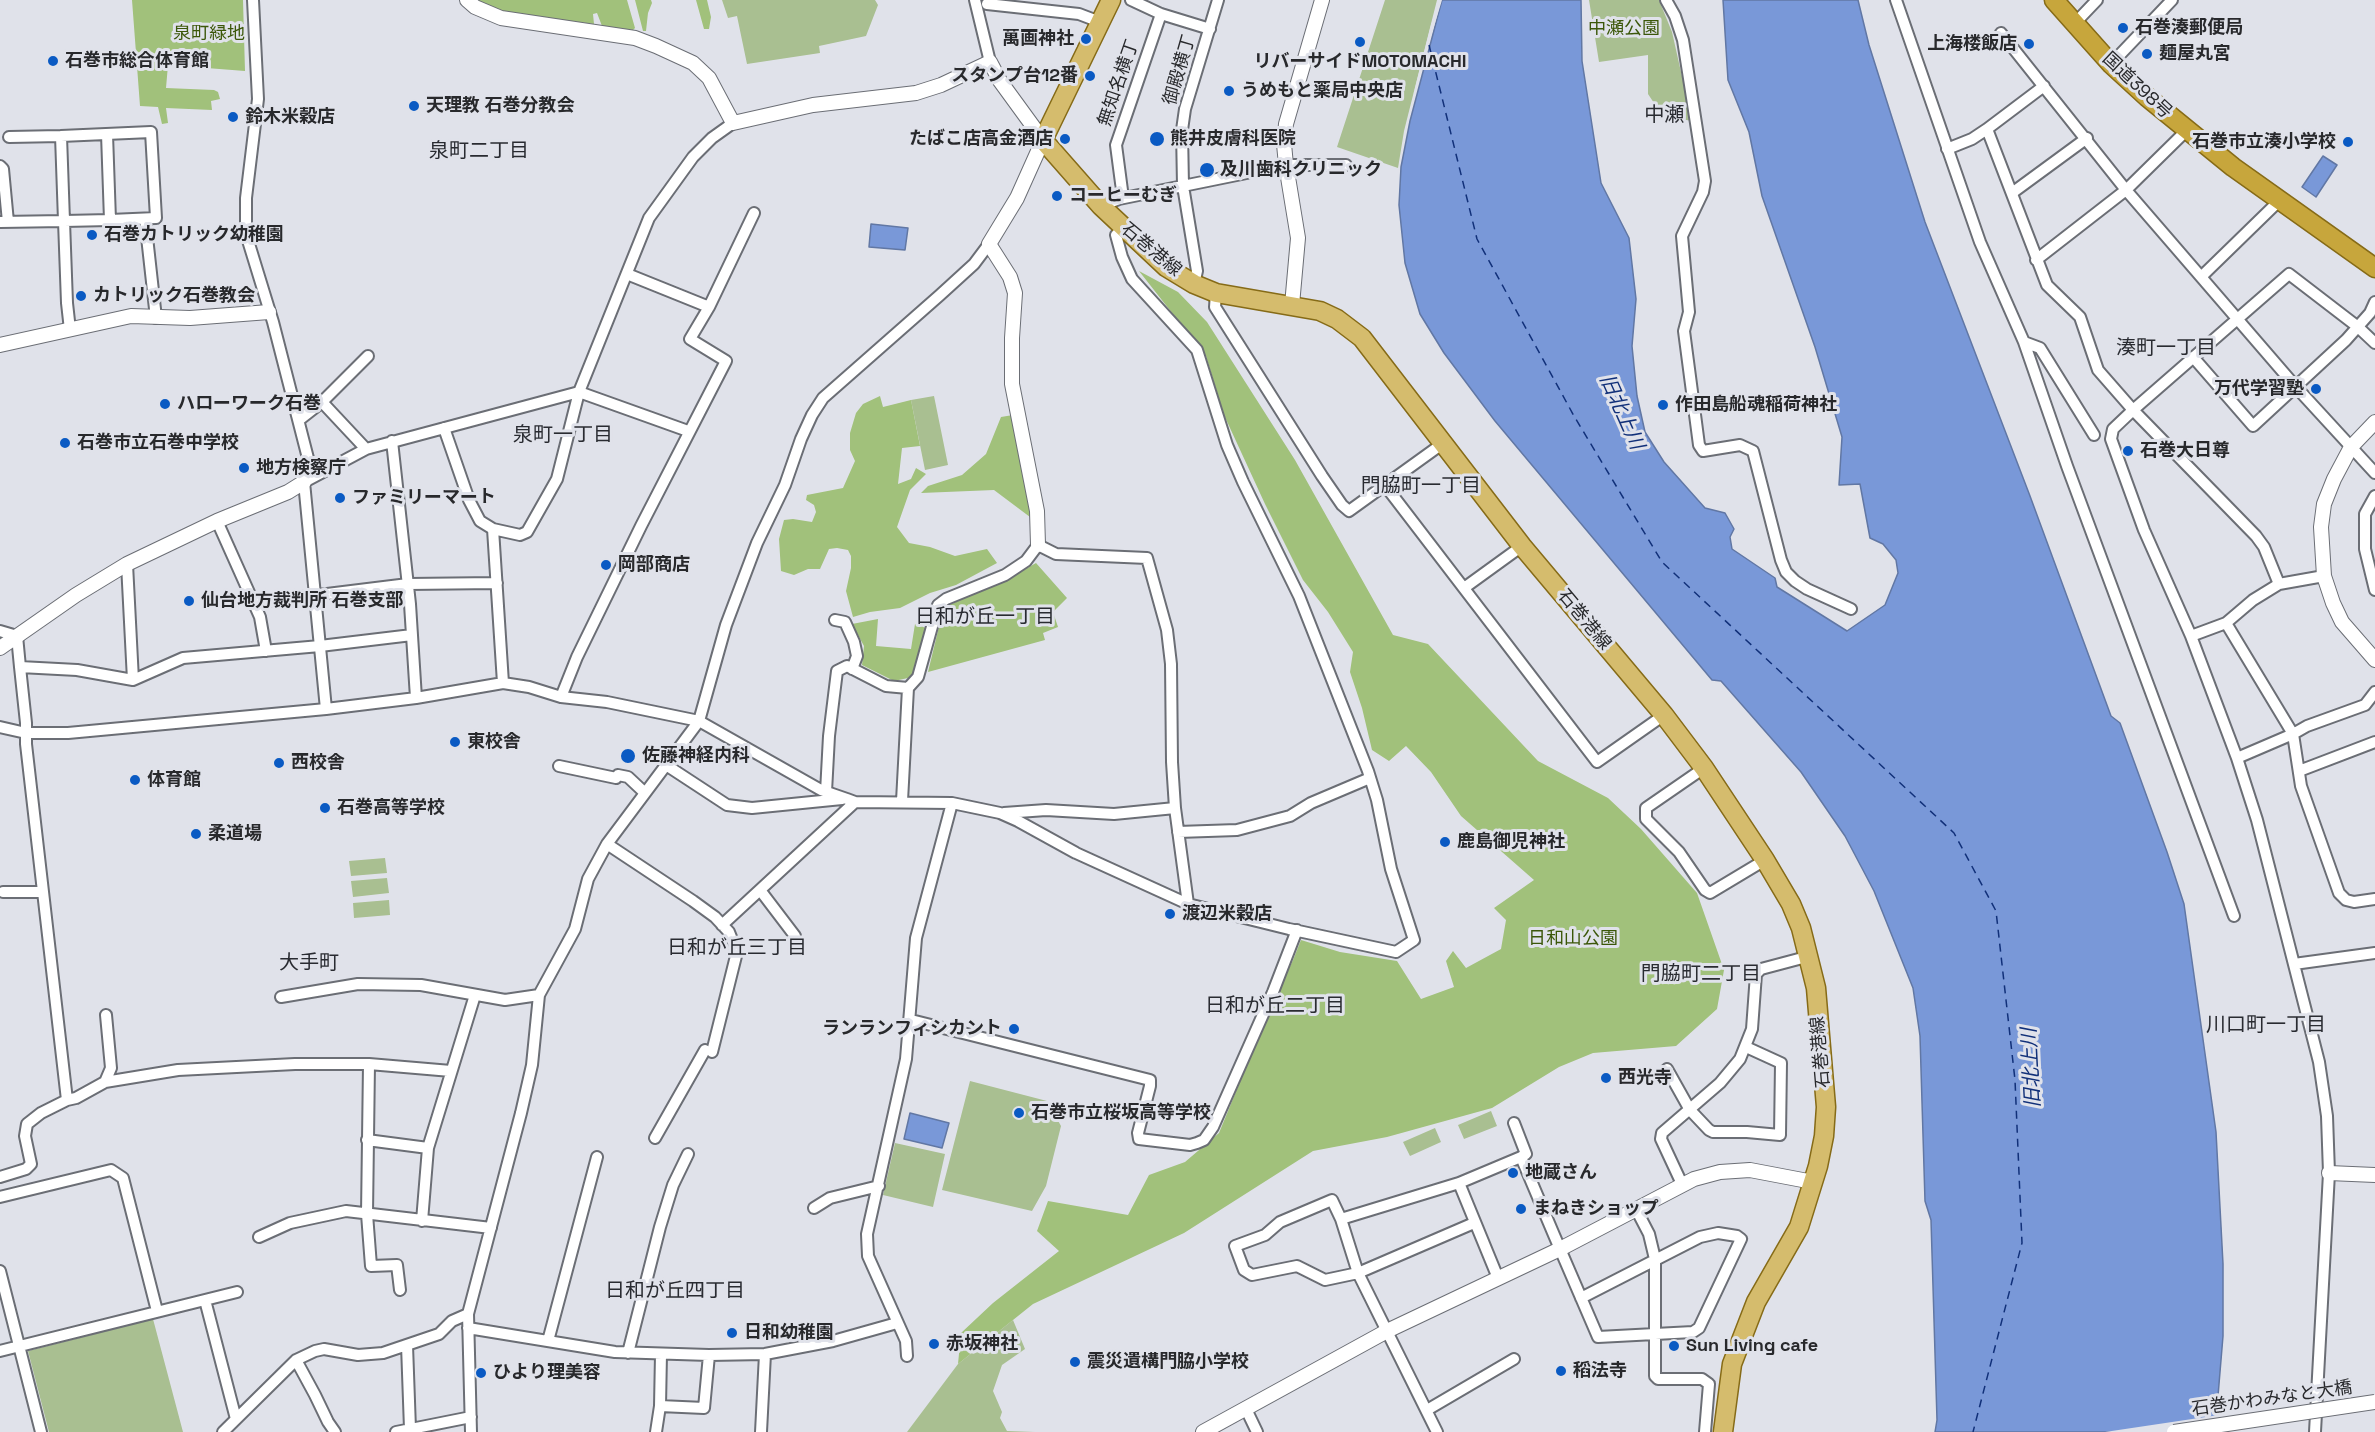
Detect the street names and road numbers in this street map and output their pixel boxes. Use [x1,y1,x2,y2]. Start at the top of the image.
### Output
street label: 御殿横丁 [1160,32,1200,108]
street label: 無知名横丁 [1094,37,1144,129]
street label: 国道398号 [2098,48,2176,124]
street label: 石巻港線 [1116,219,1186,281]
street label: 石巻港線 [1553,585,1615,655]
street label: 石巻港線 [1807,1015,1835,1089]
street label: 石巻かわみなと大橋 [2190,1377,2354,1421]

